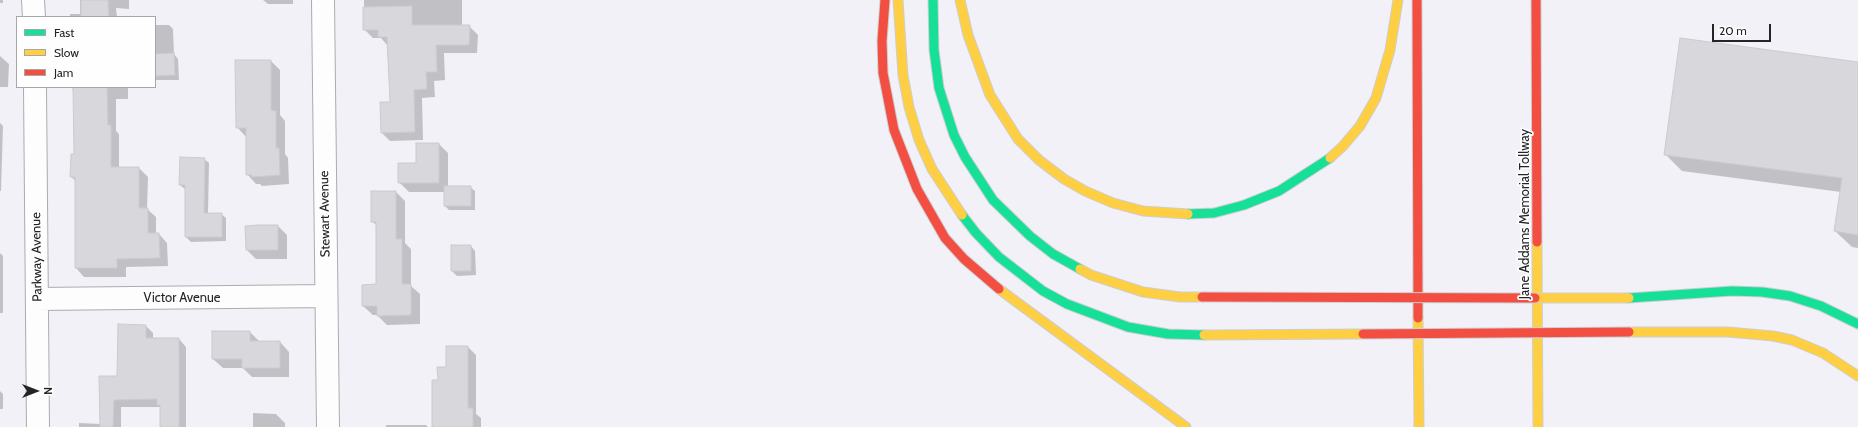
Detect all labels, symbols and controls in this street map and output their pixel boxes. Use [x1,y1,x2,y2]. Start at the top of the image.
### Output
legend [16,16,156,88]
scale bar [1714,16,1773,42]
text: 20 m [1719,23,1747,38]
text: Fast [54,25,74,40]
text: Slow [54,45,79,60]
text: Jam [54,65,73,80]
street label: Jane Addams Memorial Tollway [1517,129,1533,299]
street label: Stewart Avenue [316,171,334,257]
street label: Parkway Avenue [28,212,46,302]
street label: Victor Avenue [144,290,220,306]
north arrow [16,371,56,411]
text: N [41,387,55,395]

